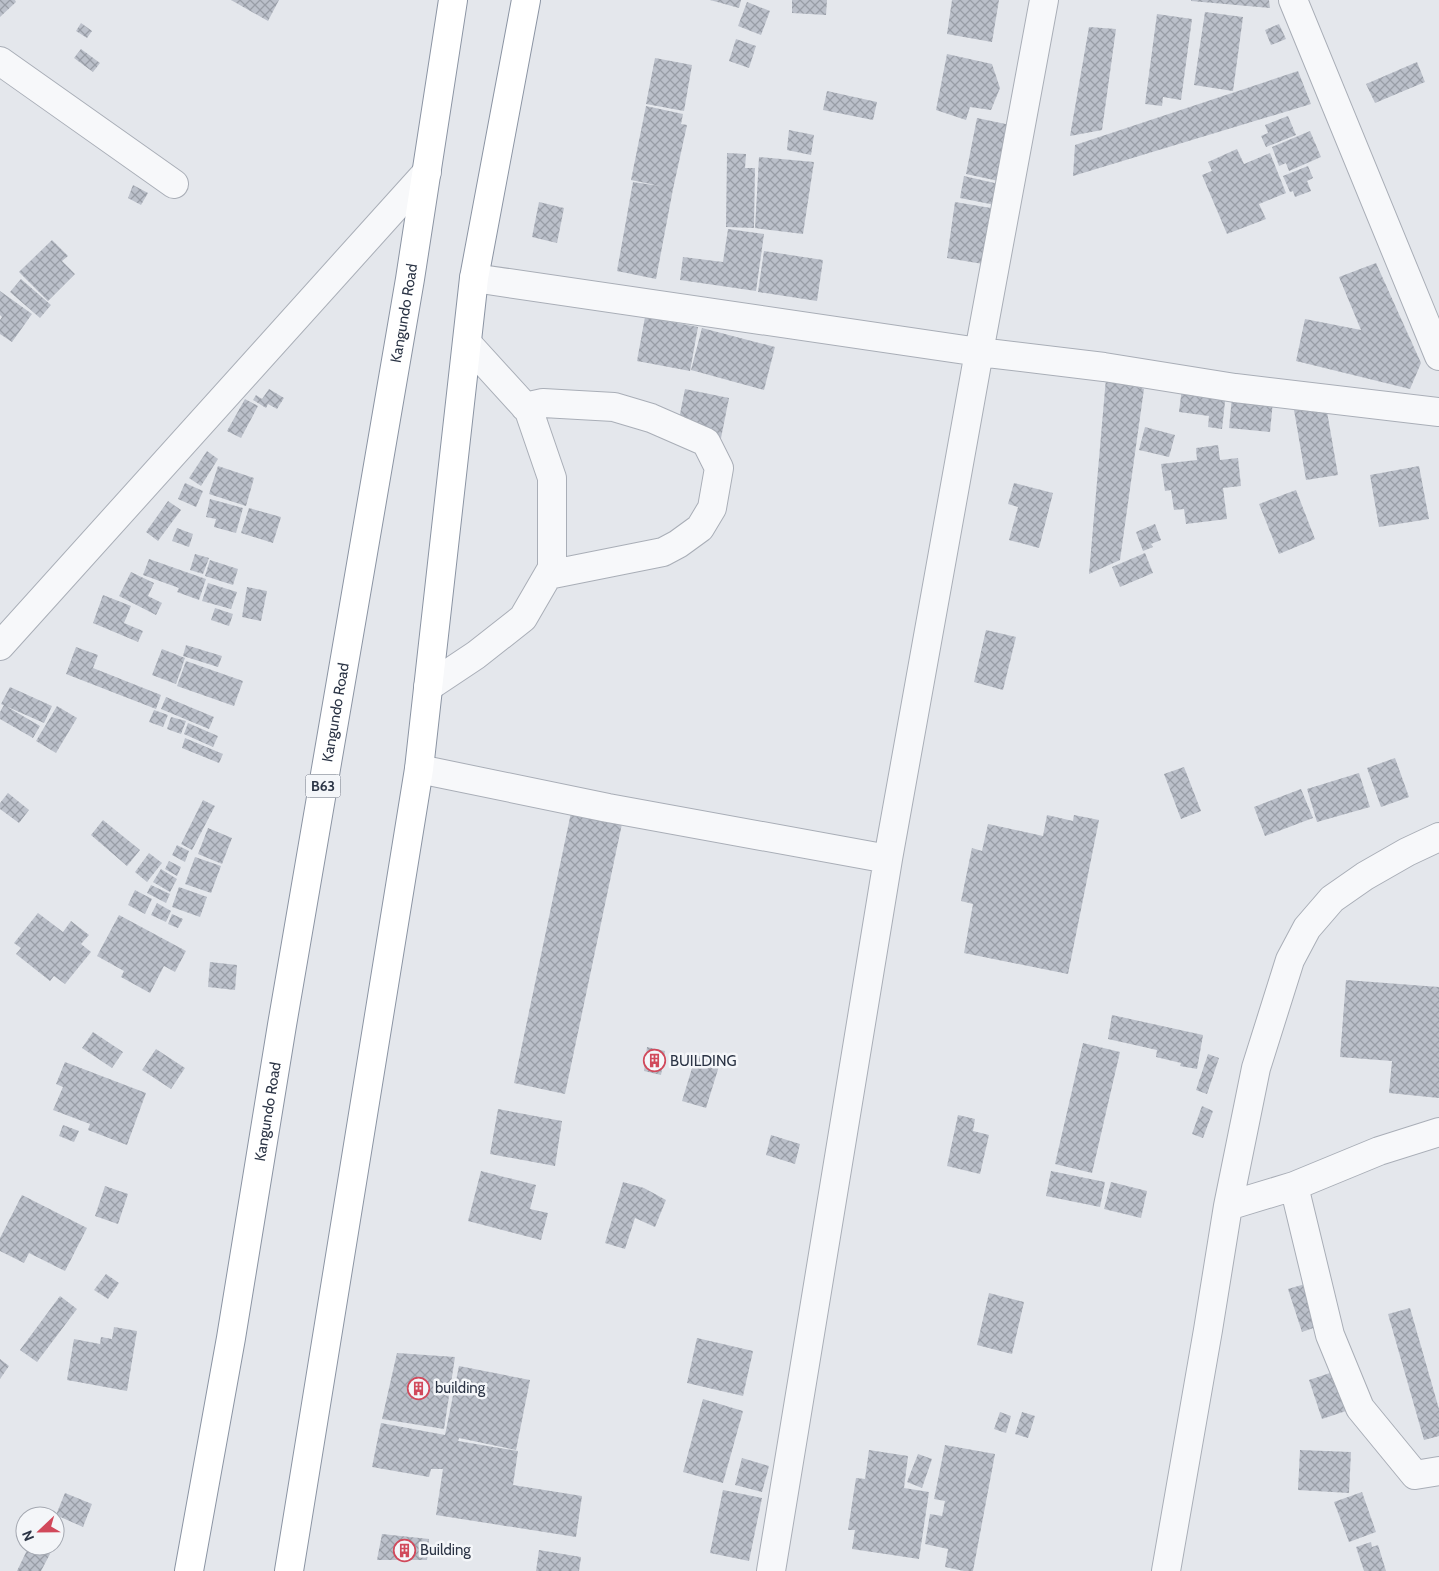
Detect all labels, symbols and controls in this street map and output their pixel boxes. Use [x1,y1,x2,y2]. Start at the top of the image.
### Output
street label: Kangundo Road [387,262,421,364]
street label: Kangundo Road [318,661,353,763]
road number: B63 [306,774,340,798]
building icon: BUILDING [642,1049,666,1073]
place label: BUILDING [670,1052,737,1070]
street label: Kangundo Road [251,1061,285,1163]
building icon: building [407,1376,431,1400]
place label: building [435,1379,486,1397]
north arrow [15,1506,65,1556]
text: N [18,1528,38,1544]
building icon: Building [392,1538,416,1562]
place label: Building [420,1541,471,1559]

